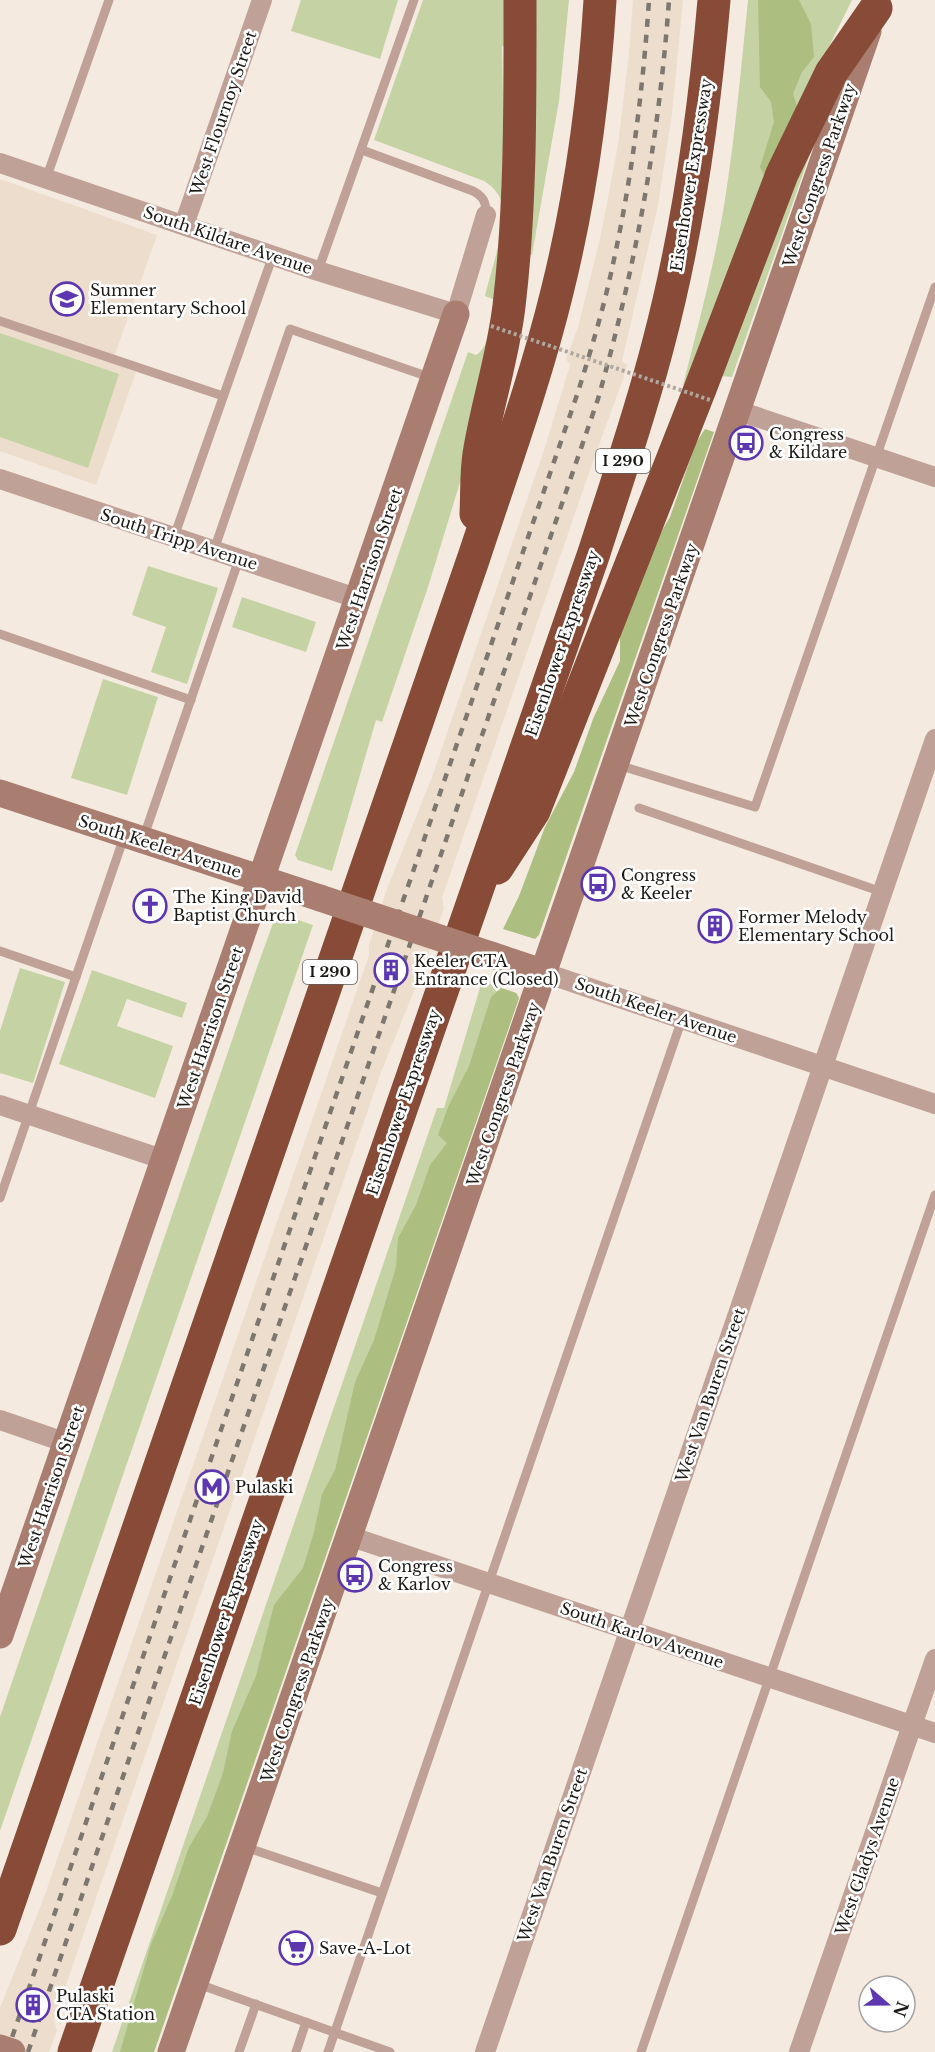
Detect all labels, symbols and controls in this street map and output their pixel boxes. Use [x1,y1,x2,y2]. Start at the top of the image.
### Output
street label: West Flournoy Street [185,28,261,199]
street label: Eisenhower Expressway [666,76,716,273]
street label: West Congress Parkway [778,79,860,271]
street label: South Kildare Avenue [141,202,315,278]
place label: Sumner Elementary School [90,280,246,318]
school or university icon: Sumner Elementary School [49,281,85,317]
place label: Congress & Kildare [769,424,847,462]
bus stop icon: Congress & Kildare [728,425,764,461]
road number: I 290 [596,449,650,473]
street label: West Harrison Street [331,485,406,654]
street label: South Tripp Avenue [98,504,260,574]
street label: West Congress Parkway [620,539,702,731]
street label: Eisenhower Expressway [521,547,604,739]
street label: South Keeler Avenue [76,810,244,882]
place label: Congress & Keeler [621,865,696,903]
bus stop icon: Congress & Keeler [580,866,616,902]
place label: The King David Baptist Church [173,887,302,925]
church icon: The King David Baptist Church [132,888,168,924]
place label: Former Melody Elementary School [738,907,894,945]
building icon: Former Melody Elementary School [697,908,733,944]
street label: West Harrison Street [172,944,247,1113]
place label: Keeler CTA Entrance (Closed) [414,951,559,989]
building icon: Keeler CTA Entrance (Closed) [373,952,409,988]
road number: I 290 [303,960,357,984]
street label: South Keeler Avenue [572,973,740,1047]
street label: West Congress Parkway [462,998,544,1190]
street label: Eisenhower Expressway [362,1006,445,1198]
street label: West Van Buren Street [670,1305,749,1486]
street label: West Harrison Street [13,1403,88,1572]
metro station icon: Pulaski [194,1469,230,1505]
place label: Pulaski [235,1477,294,1497]
street label: Eisenhower Expressway [185,1516,268,1708]
place label: Congress & Karlov [378,1556,453,1594]
bus stop icon: Congress & Karlov [337,1557,373,1593]
street label: West Congress Parkway [256,1594,338,1786]
street label: South Karlov Avenue [558,1598,726,1672]
street label: West Van Buren Street [512,1765,591,1946]
street label: West Gladys Avenue [830,1775,903,1938]
supermarket icon: Save-A-Lot [278,1930,314,1966]
place label: Save-A-Lot [319,1938,411,1958]
north arrow [857,1974,917,2034]
place label: Pulaski CTA Station [56,1986,155,2024]
building icon: Pulaski CTA Station [15,1987,51,2023]
text: N [889,1999,913,2020]

